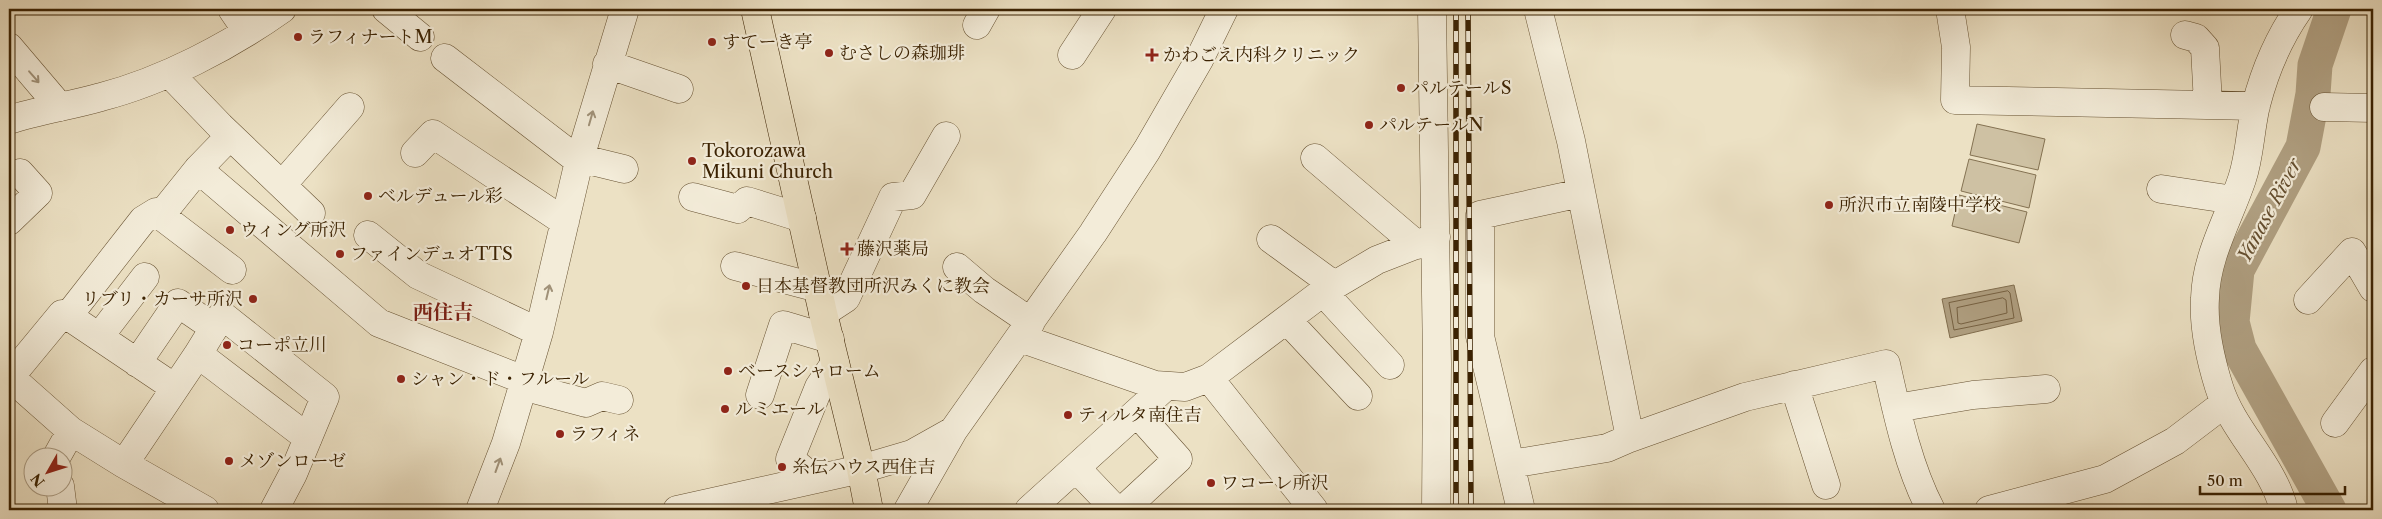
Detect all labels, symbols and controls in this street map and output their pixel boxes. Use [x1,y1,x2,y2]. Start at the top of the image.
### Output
place label: ラフィナートM [308,26,433,48]
marker: ラフィナートM [292,31,304,43]
place label: すてーき亭 [722,31,813,53]
marker: すてーき亭 [706,36,718,48]
place label: むさしの森珈琲 [839,42,965,64]
place label: かわごえ内科クリニック [1163,44,1360,66]
marker: むさしの森珈琲 [823,47,835,59]
marker: かわごえ内科クリニック [1145,48,1159,62]
one-way arrow [29,70,40,83]
place label: パルテールS [1411,77,1511,99]
marker: パルテールS [1395,82,1407,94]
one-way arrow [587,110,597,126]
place label: パルテールN [1379,114,1484,136]
marker: パルテールN [1363,119,1375,131]
place label: Tokorozawa Mikuni Church [702,140,833,183]
water label: Yanase River [2232,153,2307,266]
marker: Tokorozawa Mikuni Church [686,155,698,167]
place label: ベルデュール彩 [378,185,503,207]
marker: ベルデュール彩 [362,190,374,202]
place label: 所沢市立南陵中学校 [1839,194,2001,216]
marker: 所沢市立南陵中学校 [1823,199,1835,211]
place label: ウィング所沢 [240,219,347,241]
marker: ウィング所沢 [224,224,236,236]
place label: 藤沢薬局 [857,238,929,260]
place label: ファインデュオTTS [350,243,513,265]
marker: 藤沢薬局 [841,243,853,255]
marker: ファインデュオTTS [334,248,346,260]
place label: 日本基督教団所沢みくに教会 [756,275,990,297]
marker: 日本基督教団所沢みくに教会 [740,280,752,292]
one-way arrow [544,285,553,301]
place label: リブリ・カーサ所沢 [82,288,243,310]
marker: リブリ・カーサ所沢 [247,293,259,305]
district label: 西住吉 [413,300,473,324]
place label: コーポ立川 [237,334,327,356]
marker: コーポ立川 [221,339,233,351]
place label: ベースシャローム [738,360,881,382]
marker: ベースシャローム [722,365,734,377]
place label: シャン・ド・フルール [411,368,590,390]
marker: シャン・ド・フルール [395,373,407,385]
place label: ルミエール [735,398,825,420]
marker: ルミエール [719,403,731,415]
place label: ティルタ南住吉 [1078,404,1202,426]
marker: ティルタ南住吉 [1062,409,1074,421]
place label: ラフィネ [570,423,641,445]
marker: ラフィネ [554,428,566,440]
north arrow [22,446,72,496]
place label: メゾンローゼ [239,450,346,472]
marker: メゾンローゼ [223,455,235,467]
place label: 糸伝ハウス西住吉 [792,456,935,478]
one-way arrow [494,458,503,473]
marker: 糸伝ハウス西住吉 [776,461,788,473]
scale bar [2200,464,2344,496]
text: N [27,470,49,491]
text: 50 m [2207,471,2243,490]
place label: ワコーレ所沢 [1221,472,1329,494]
marker: ワコーレ所沢 [1205,477,1217,489]

